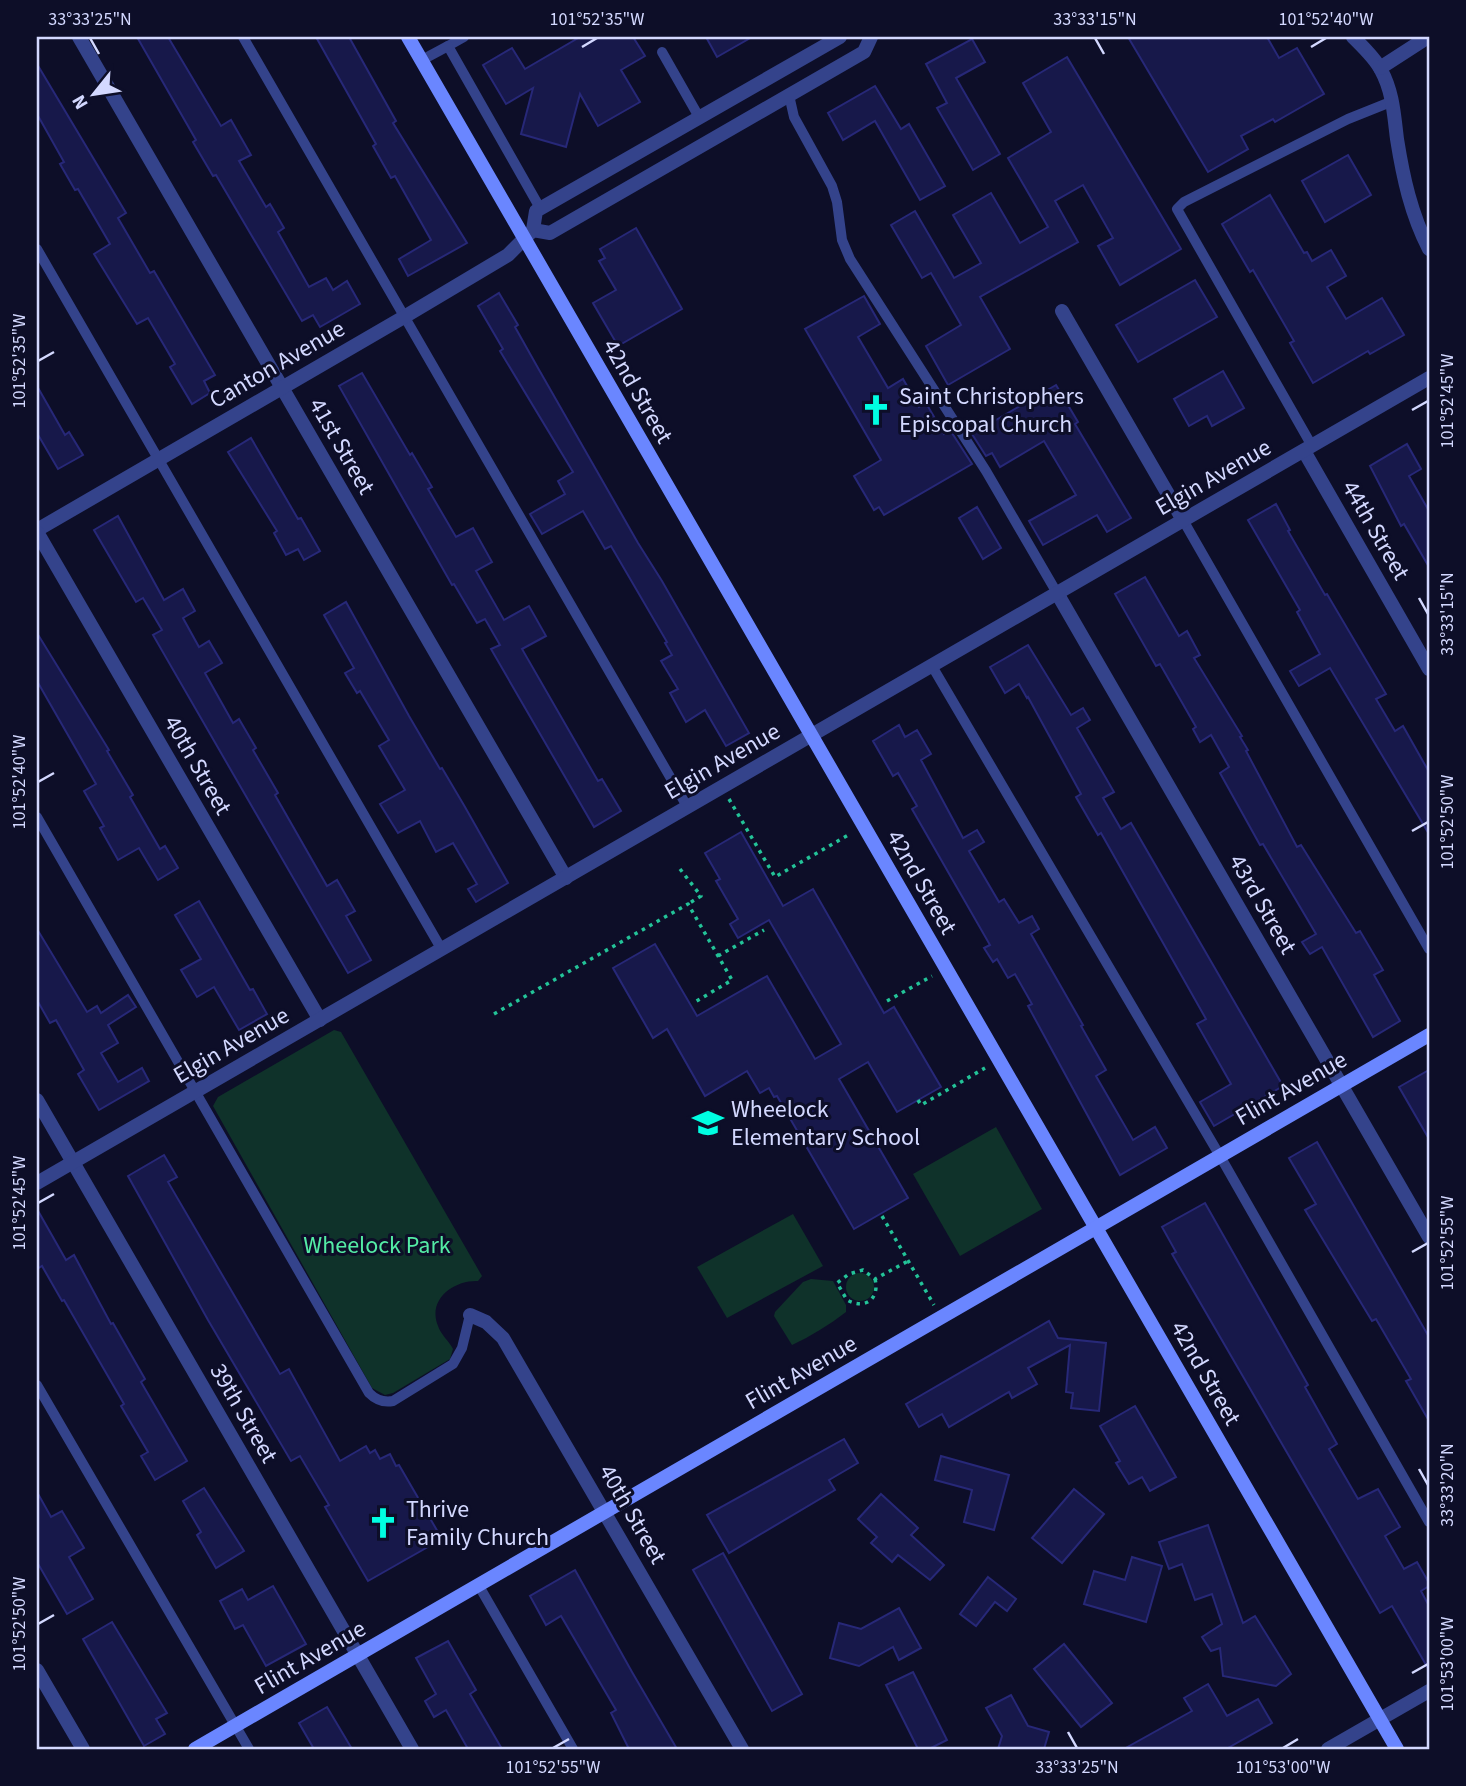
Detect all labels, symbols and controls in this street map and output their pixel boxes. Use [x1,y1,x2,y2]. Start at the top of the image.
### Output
text: 33°33'25"N [48,7,132,32]
text: 101°52'35"W [550,7,644,32]
text: 33°33'15"N [1053,7,1137,32]
text: 101°52'40"W [1279,7,1373,32]
north arrow [60,60,130,130]
text: N [66,90,95,114]
street label: Canton Avenue [203,311,352,417]
text: 101°52'35"W [7,314,32,408]
street label: 42nd Street [594,333,682,450]
text: 101°52'45"W [1435,354,1460,448]
place label: Saint Christophers Episcopal Church [899,379,1084,442]
street label: 41st Street [300,391,383,501]
church icon: Saint Christophers Episcopal Church [859,393,893,427]
street label: Elgin Avenue [1149,430,1278,525]
street label: 44th Street [1333,474,1418,587]
text: 33°33'15"N [1435,572,1460,656]
street label: 40th Street [155,709,240,822]
street label: Elgin Avenue [658,714,787,809]
text: 101°52'40"W [7,735,32,829]
text: 101°52'50"W [1435,775,1460,869]
street label: 42nd Street [878,824,966,941]
street label: 43rd Street [1220,848,1305,961]
street label: Elgin Avenue [167,998,296,1093]
street label: Flint Avenue [1229,1042,1354,1135]
place label: Wheelock Elementary School [731,1092,920,1155]
school or university icon: Wheelock Elementary School [691,1106,725,1140]
text: 101°52'45"W [7,1156,32,1250]
text: 101°52'55"W [1435,1196,1460,1290]
park label: Wheelock Park [303,1228,451,1263]
street label: 42nd Street [1162,1315,1250,1432]
street label: Flint Avenue [739,1326,864,1419]
street label: 39th Street [201,1357,286,1470]
text: 33°33'20"N [1435,1443,1460,1527]
street label: 40th Street [590,1458,675,1571]
place label: Thrive Family Church [406,1492,549,1555]
church icon: Thrive Family Church [366,1506,400,1540]
text: 101°52'50"W [7,1577,32,1671]
street label: Flint Avenue [248,1611,373,1704]
text: 101°53'00"W [1435,1617,1460,1711]
text: 101°52'55"W [506,1755,600,1780]
text: 33°33'25"N [1035,1755,1119,1780]
text: 101°53'00"W [1236,1755,1330,1780]

